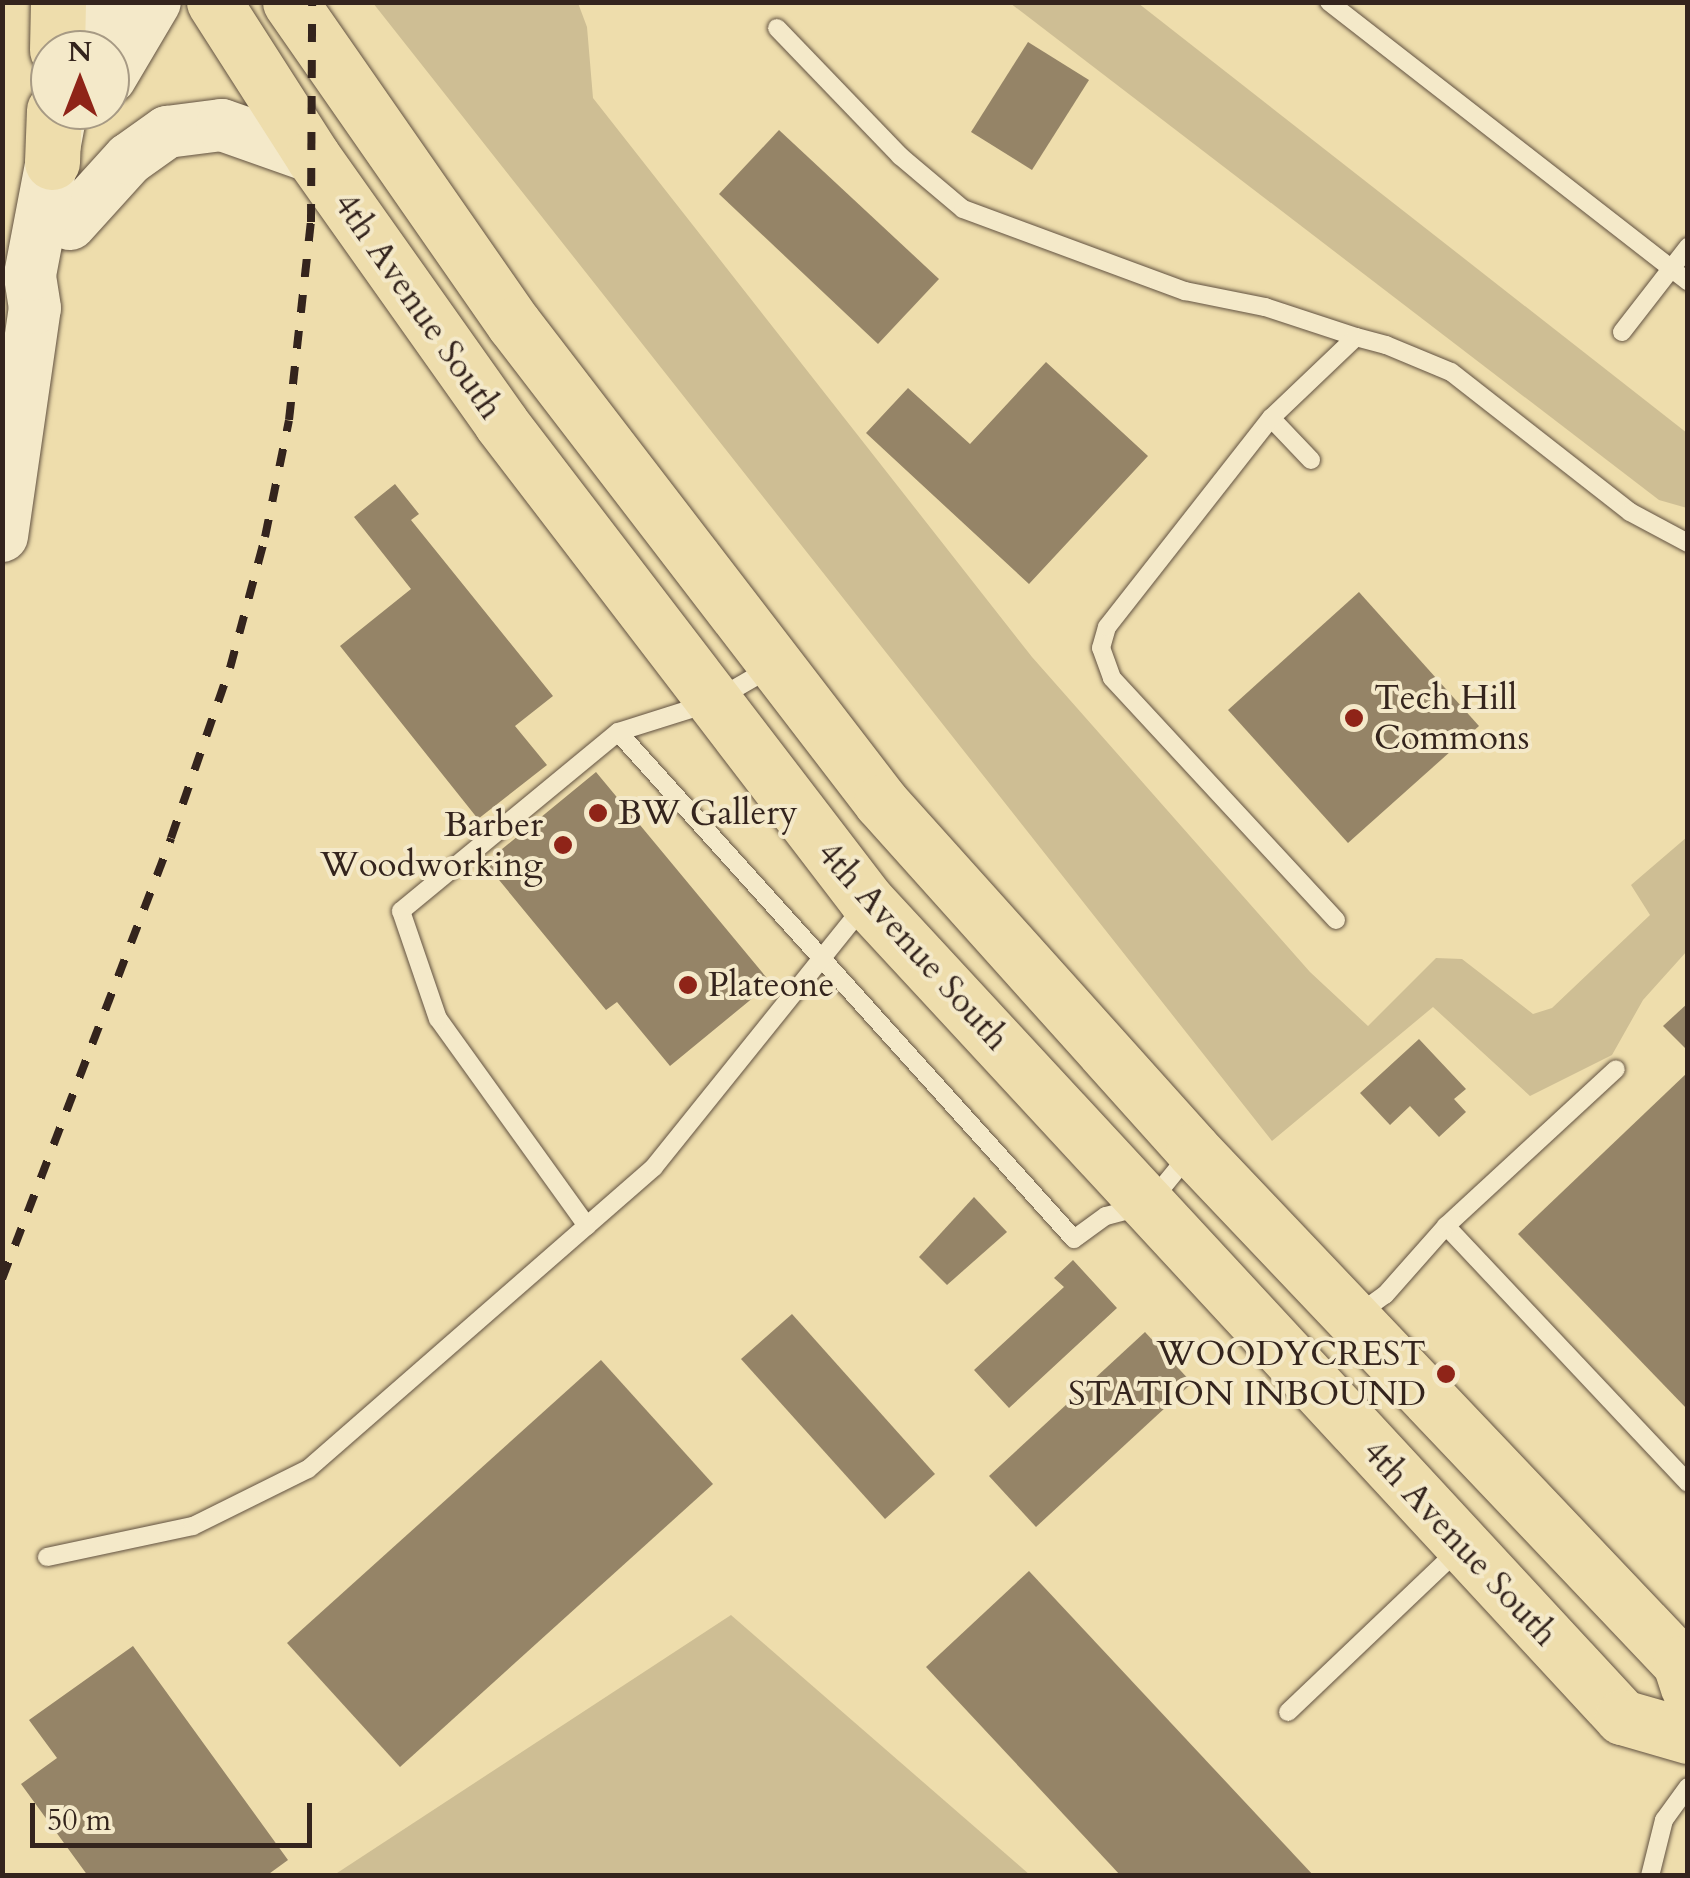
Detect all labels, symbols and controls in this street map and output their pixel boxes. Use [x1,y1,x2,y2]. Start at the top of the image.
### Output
north arrow [30,30,130,130]
text: N [68,33,92,71]
street label: 4th Avenue South [324,185,512,427]
place label: Tech Hill Commons [1374,677,1529,759]
marker: Tech Hill Commons [1343,707,1365,729]
place label: BW Gallery [618,792,798,834]
marker: BW Gallery [587,802,609,824]
place label: Barber Woodworking [320,804,543,886]
street label: 4th Avenue South [808,833,1018,1059]
marker: Barber Woodworking [552,834,574,856]
place label: Plateone [708,964,834,1006]
marker: Plateone [677,974,699,996]
place label: WOODYCREST STATION INBOUND [1068,1333,1426,1415]
marker: WOODYCREST STATION INBOUND [1435,1363,1457,1385]
street label: 4th Avenue South [1354,1431,1566,1655]
scale bar [35,1783,318,1845]
text: 50 m [47,1800,111,1841]

